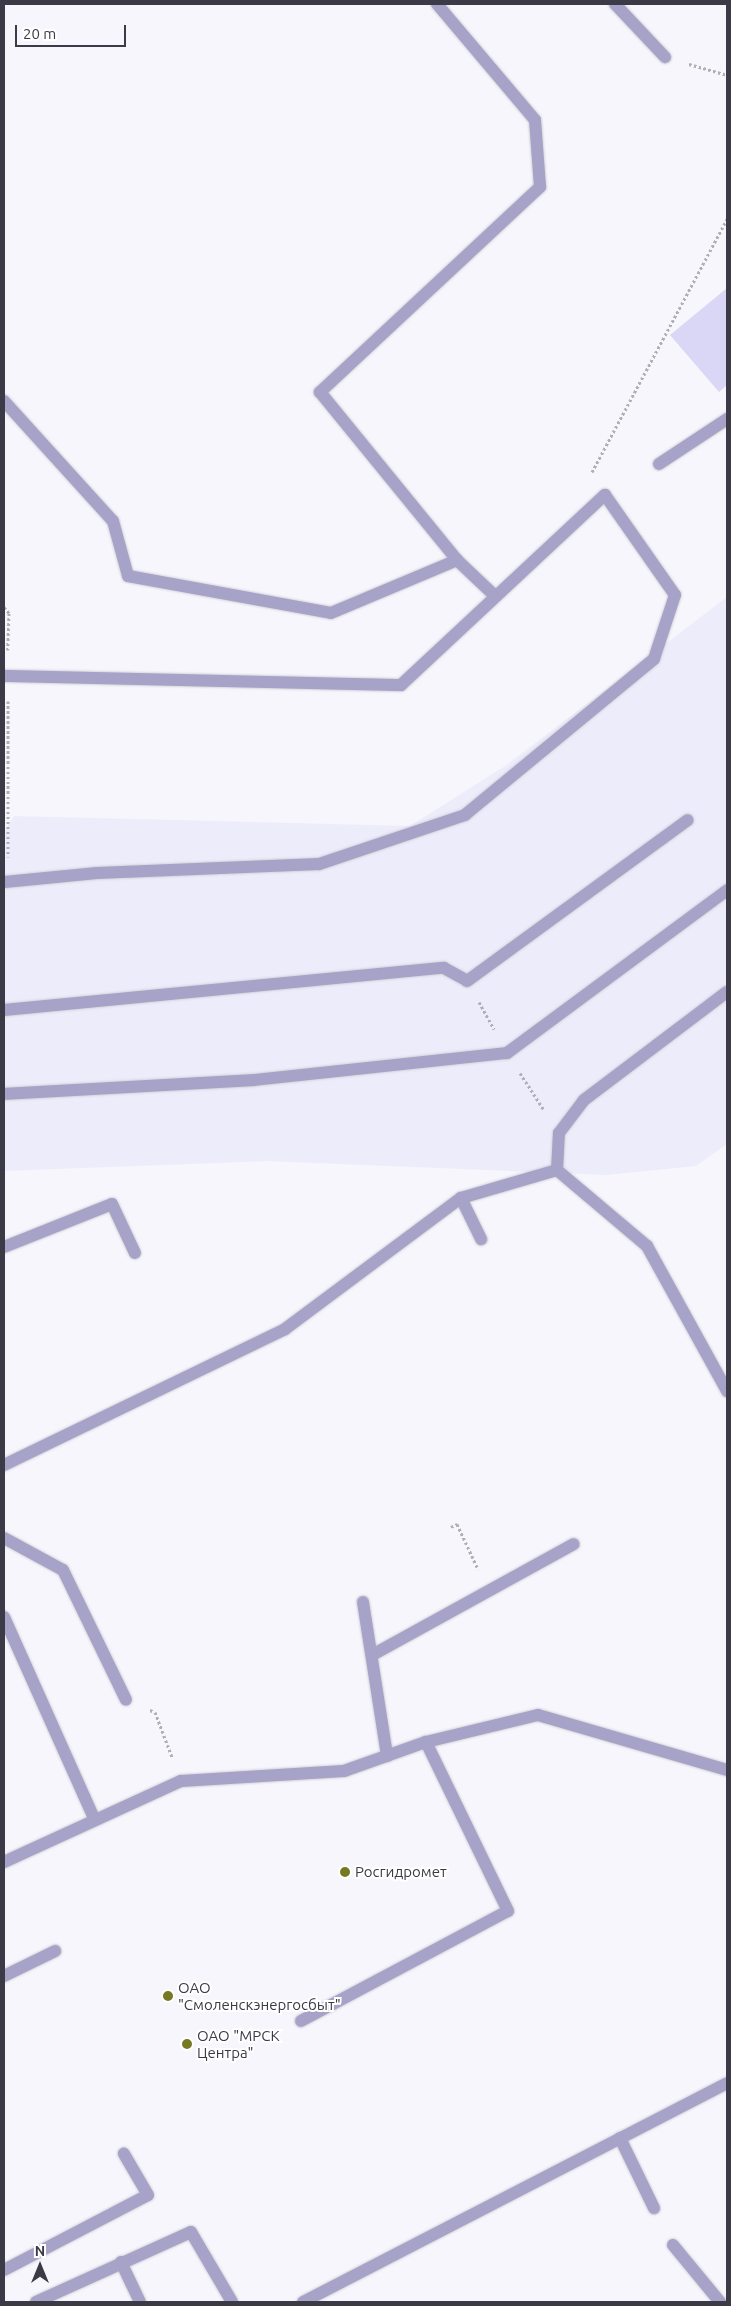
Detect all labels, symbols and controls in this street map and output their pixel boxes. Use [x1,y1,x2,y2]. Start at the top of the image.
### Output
scale bar [18,15,129,47]
text: 20 m [23,25,56,42]
place label: Росгидромет [355,1863,447,1881]
marker: Росгидромет [339,1866,351,1878]
place label: ОАО "Смоленскэнергосбыт" [178,1978,341,2013]
marker: ОАО "Смоленскэнергосбыт" [162,1990,174,2002]
place label: ОАО "МРСК Центра" [197,2026,280,2061]
marker: ОАО "МРСК Центра" [181,2038,193,2050]
north arrow [15,2241,65,2291]
text: N [35,2243,45,2259]

